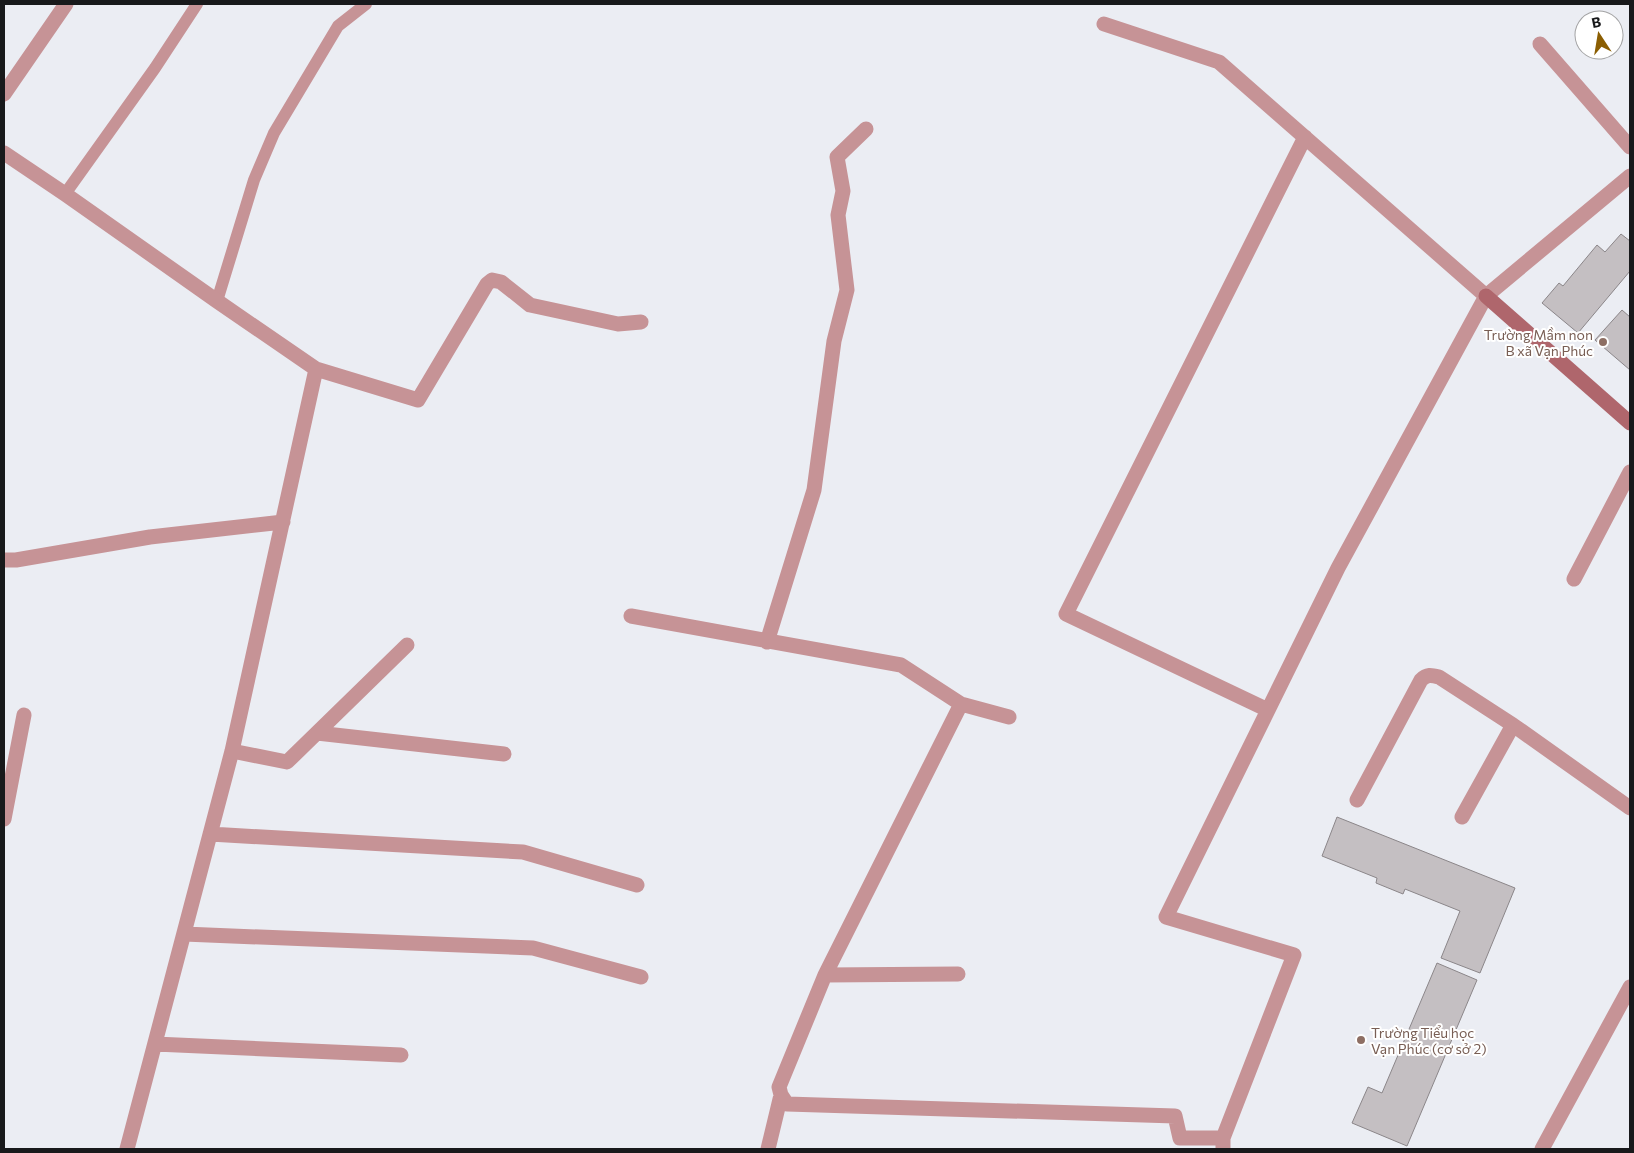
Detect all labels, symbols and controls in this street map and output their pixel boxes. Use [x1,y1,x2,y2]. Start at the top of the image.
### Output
north arrow [1574,10,1624,60]
text: B [1590,13,1602,31]
place label: Trường Mầm non B xã Vạn Phúc [1484,326,1593,359]
marker: Trường Mầm non B xã Vạn Phúc [1597,336,1609,348]
place label: Trường Tiểu học Vạn Phúc (cơ sở 2) [1371,1024,1487,1057]
marker: Trường Tiểu học Vạn Phúc (cơ sở 2) [1355,1034,1367,1046]

